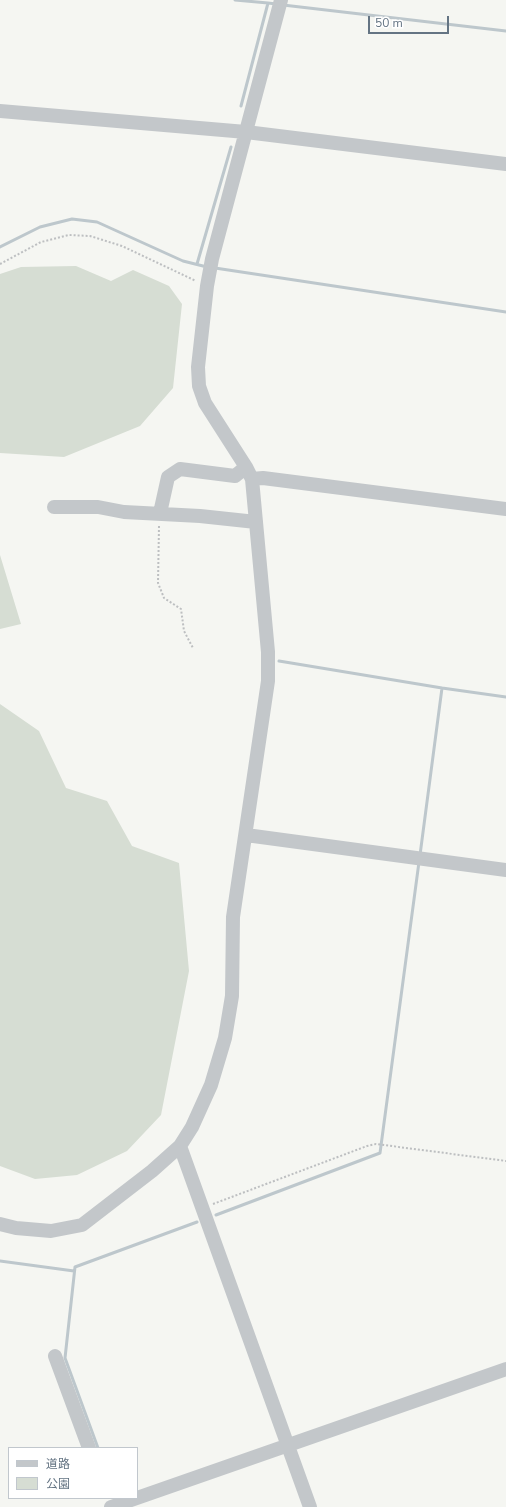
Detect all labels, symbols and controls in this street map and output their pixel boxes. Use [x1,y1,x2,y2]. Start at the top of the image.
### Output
scale bar [370,8,451,34]
text: 50 m [375,15,403,31]
legend [8,1447,138,1499]
text: 道路 [46,1456,70,1472]
text: 公園 [46,1476,70,1492]

